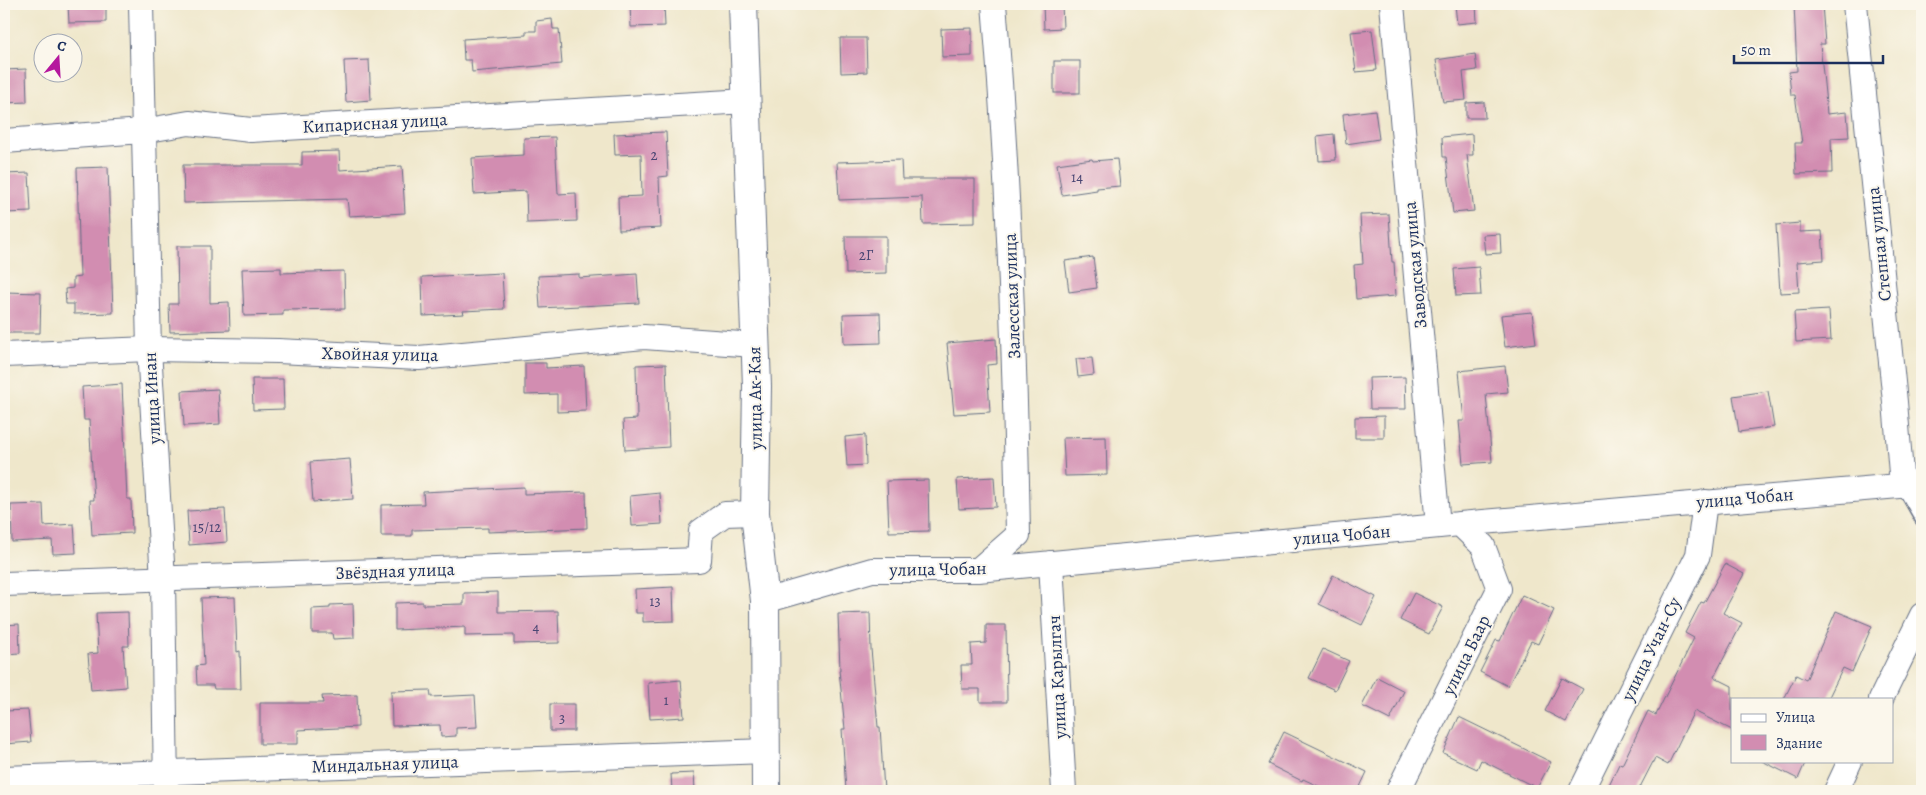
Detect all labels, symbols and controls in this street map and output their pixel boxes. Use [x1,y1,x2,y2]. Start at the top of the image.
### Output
north arrow [32,32,82,82]
scale bar [1734,32,1882,64]
text: С [55,36,69,57]
text: 50 m [1741,40,1771,60]
street label: Кипарисная улица [302,107,449,139]
house number: 2 [650,145,658,165]
house number: 14 [1071,167,1083,187]
street label: Степная улица [1861,185,1897,302]
street label: Заводская улица [1397,200,1433,330]
street label: Залесская улица [998,232,1026,359]
house number: 2Г [859,245,874,265]
street label: Хвойная улица [321,341,439,367]
street label: улица Ак-Кая [742,346,768,451]
street label: улица Инан [138,351,166,446]
street label: улица Чобан [1695,482,1794,514]
house number: 15/12 [193,517,221,537]
street label: улица Чобан [1292,519,1391,551]
street label: улица Чобан [888,556,987,582]
street label: Звёздная улица [335,557,456,585]
house number: 13 [649,591,661,611]
street label: улица Учан-Су [1615,592,1687,706]
street label: улица Баар [1436,611,1496,700]
street label: улица Карылгач [1042,614,1072,741]
house number: 4 [533,617,540,637]
house number: 1 [663,690,669,710]
legend [1731,698,1894,762]
text: Улица [1776,707,1815,727]
house number: 3 [559,708,565,728]
text: Здание [1776,733,1823,753]
street label: Миндальная улица [311,749,460,779]

